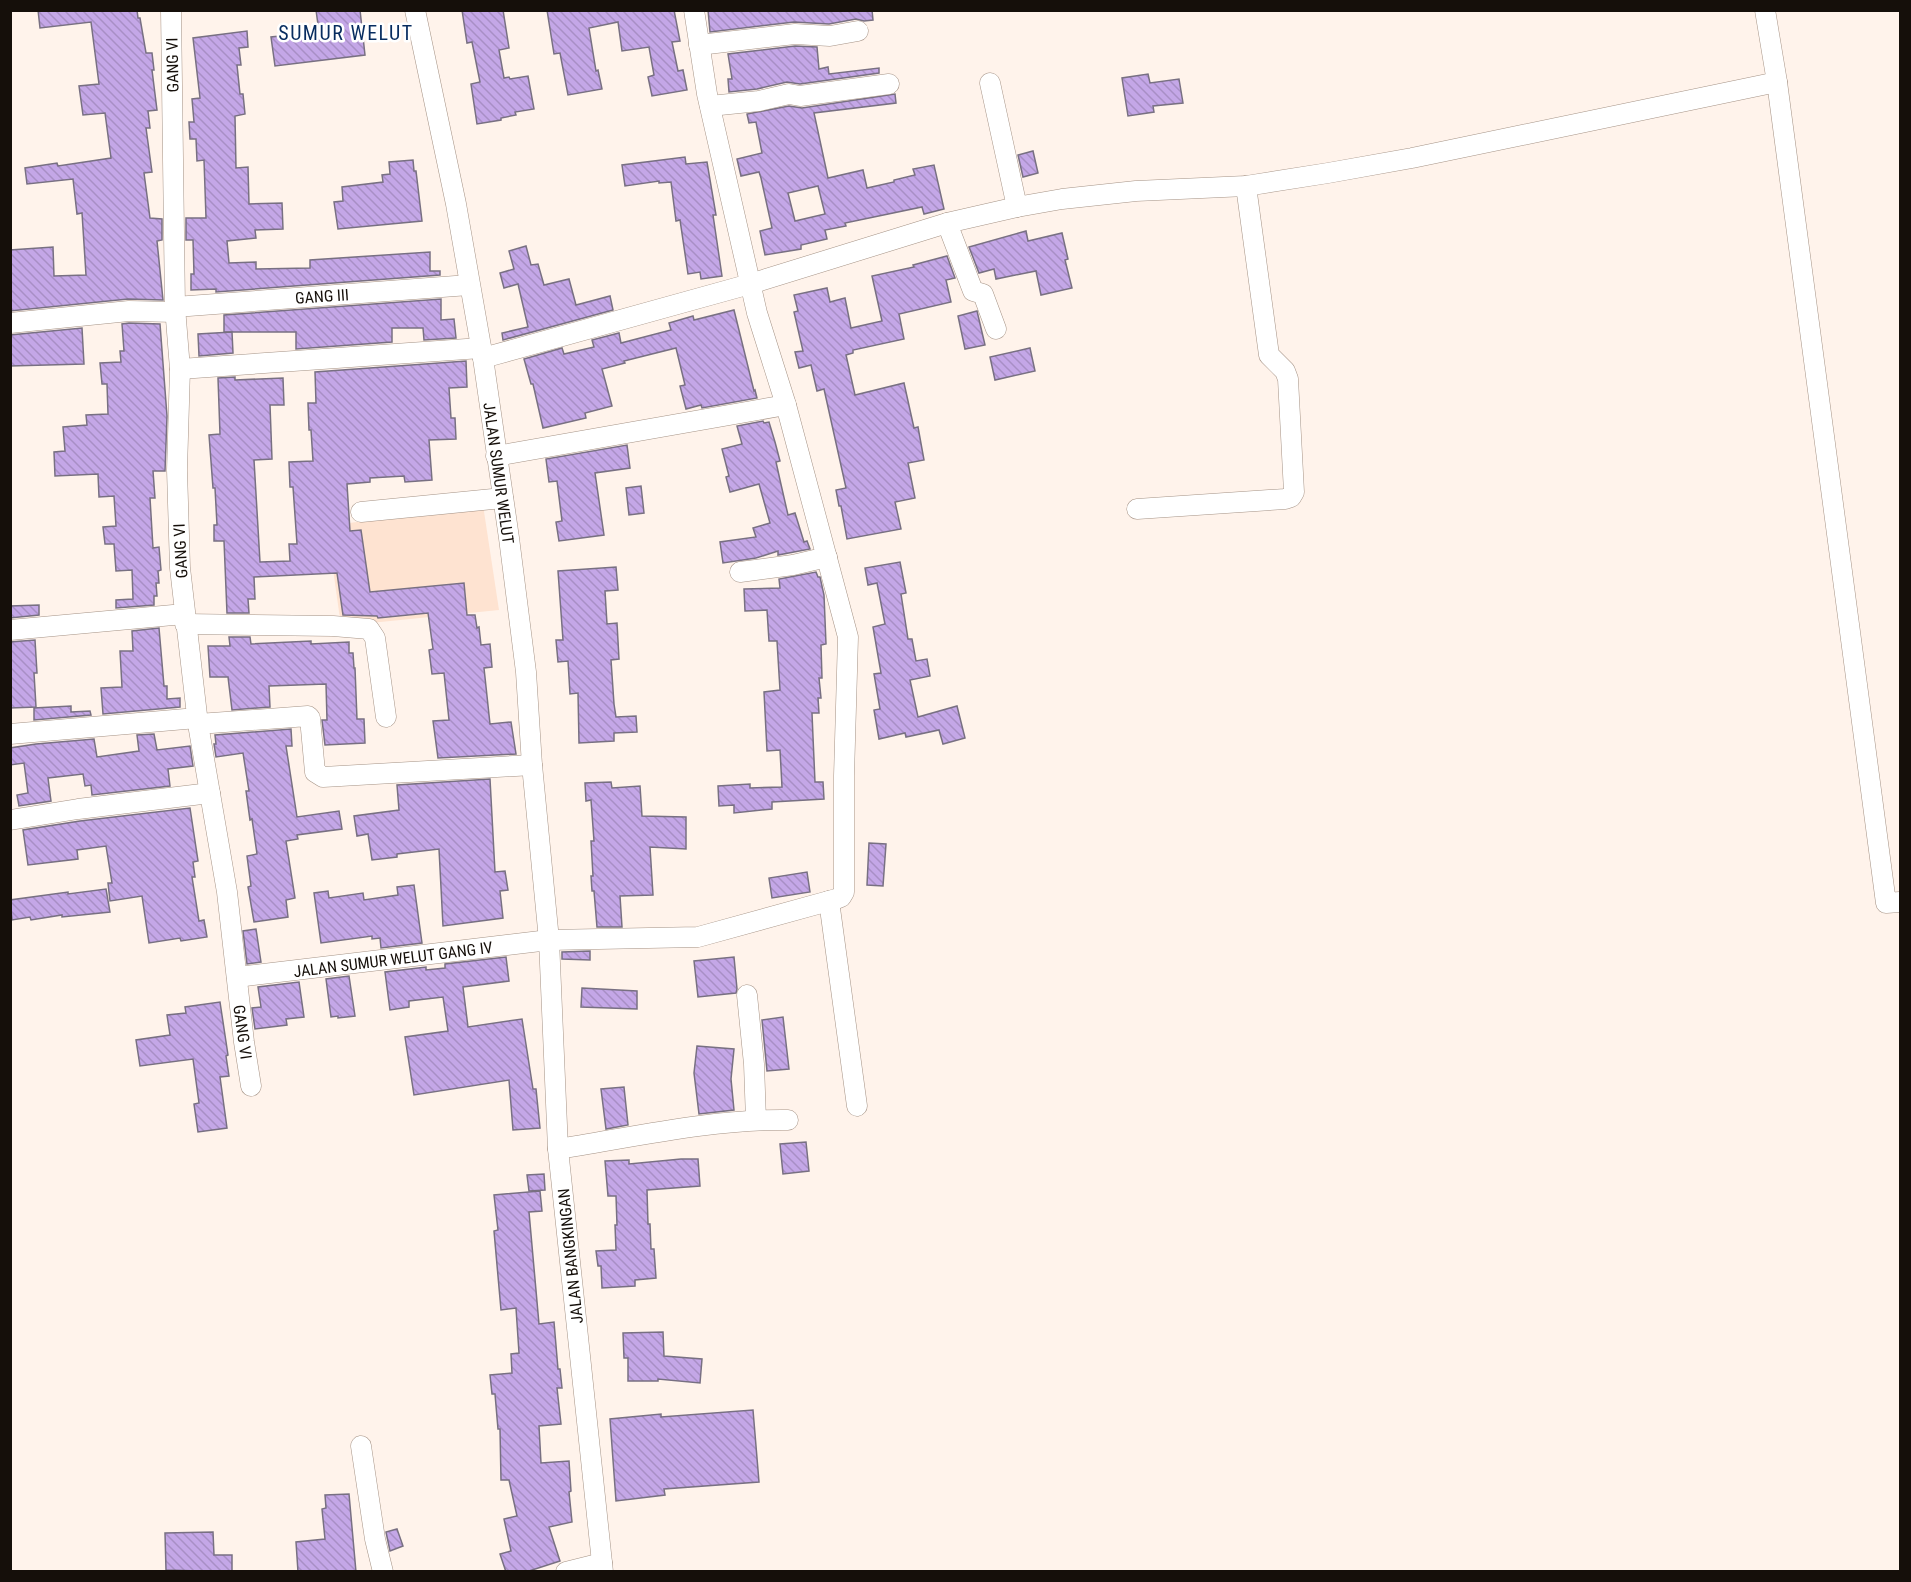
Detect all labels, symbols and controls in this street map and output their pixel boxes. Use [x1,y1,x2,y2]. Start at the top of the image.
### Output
district label: SUMUR WELUT [278,21,414,45]
street label: GANG VI [163,37,182,92]
street label: GANG III [295,285,349,308]
street label: JALAN SUMUR WELUT [479,401,518,545]
street label: GANG VI [170,523,191,579]
street label: JALAN SUMUR WELUT GANG IV [292,938,494,981]
street label: GANG VI [229,1004,256,1060]
street label: JALAN BANGKINGAN [554,1187,587,1325]

